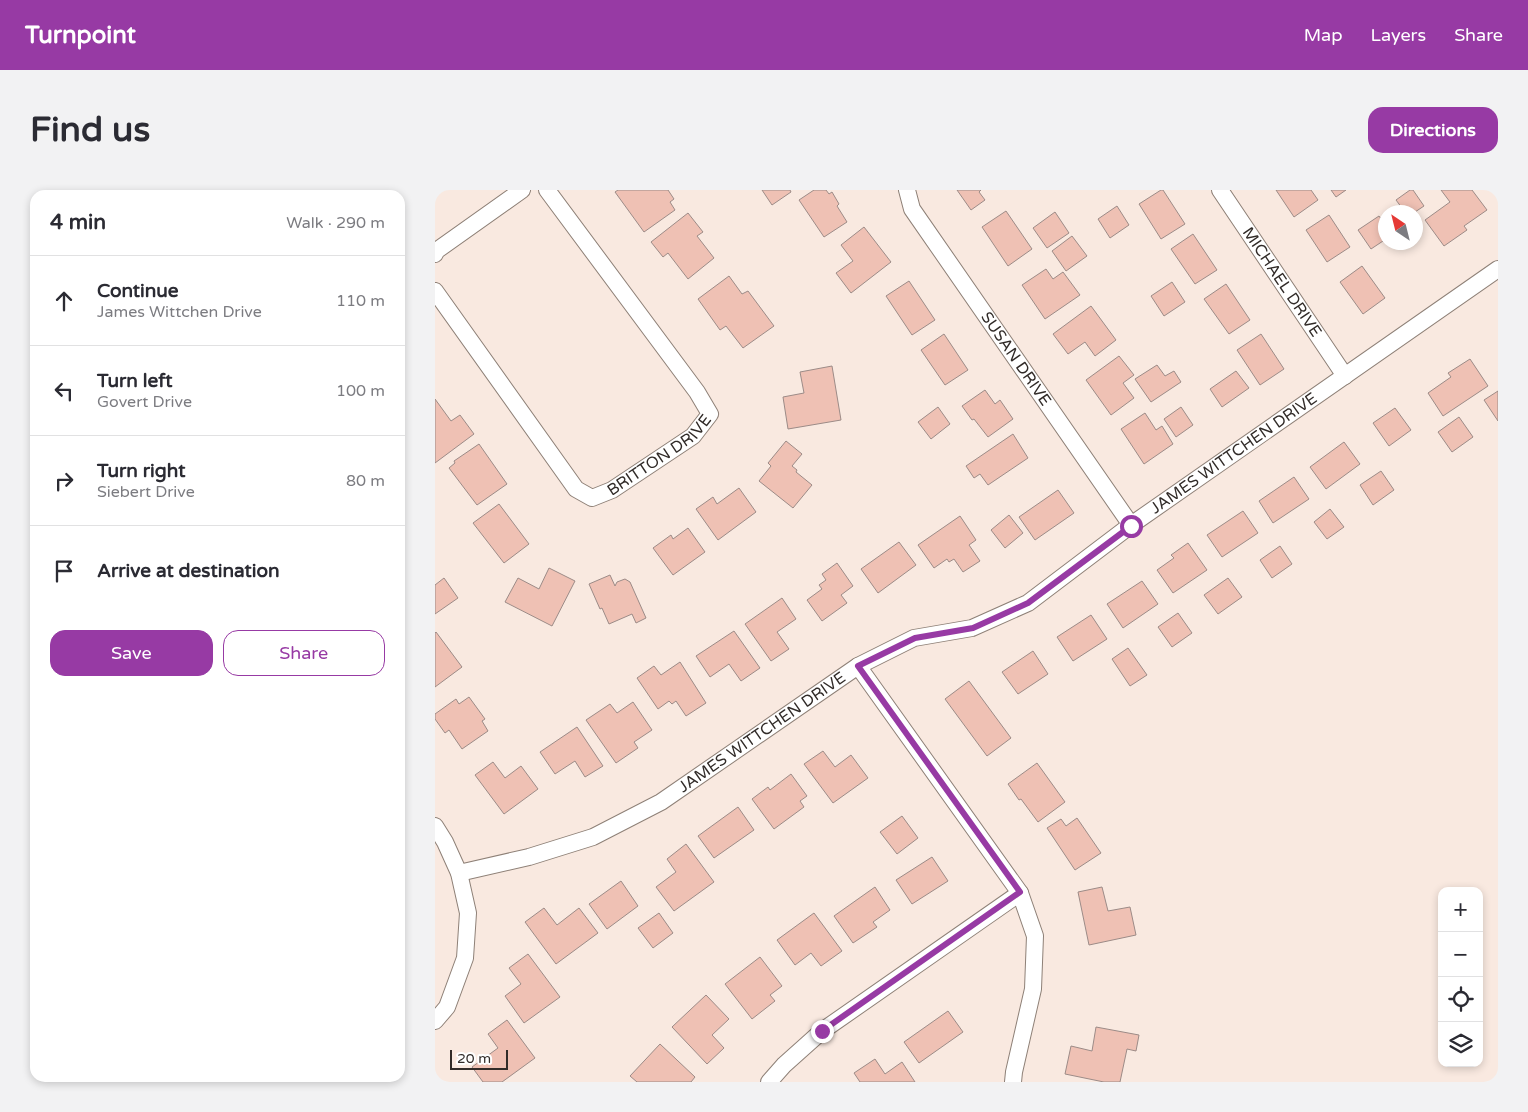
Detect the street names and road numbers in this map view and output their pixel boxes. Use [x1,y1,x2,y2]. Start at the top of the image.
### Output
street label: MICHAEL DRIVE [1238,223,1326,341]
street label: SUSAN DRIVE [976,308,1055,410]
street label: JAMES WITTCHEN DRIVE [1147,388,1321,518]
street label: BRITTON DRIVE [603,411,716,500]
street label: JAMES WITTCHEN DRIVE [674,668,849,797]

